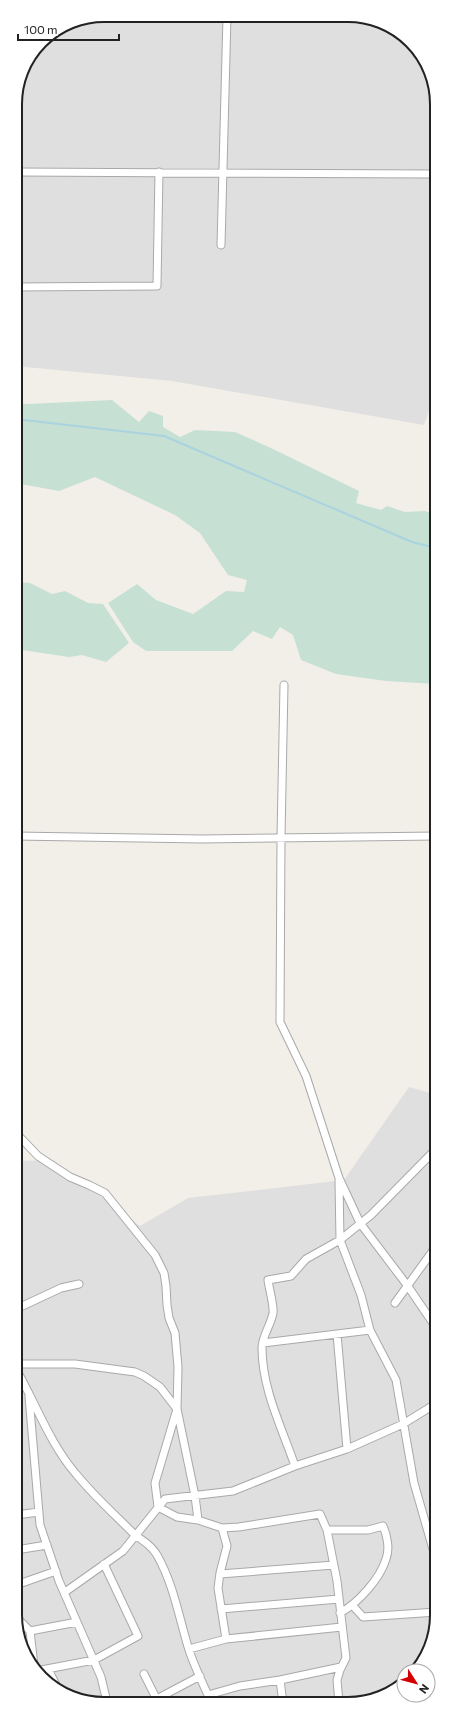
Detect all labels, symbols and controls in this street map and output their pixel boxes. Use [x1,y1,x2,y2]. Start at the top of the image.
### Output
scale bar [18,16,119,42]
text: 100 m [24,22,58,36]
north arrow [396,1663,436,1703]
text: N [417,1682,432,1696]

